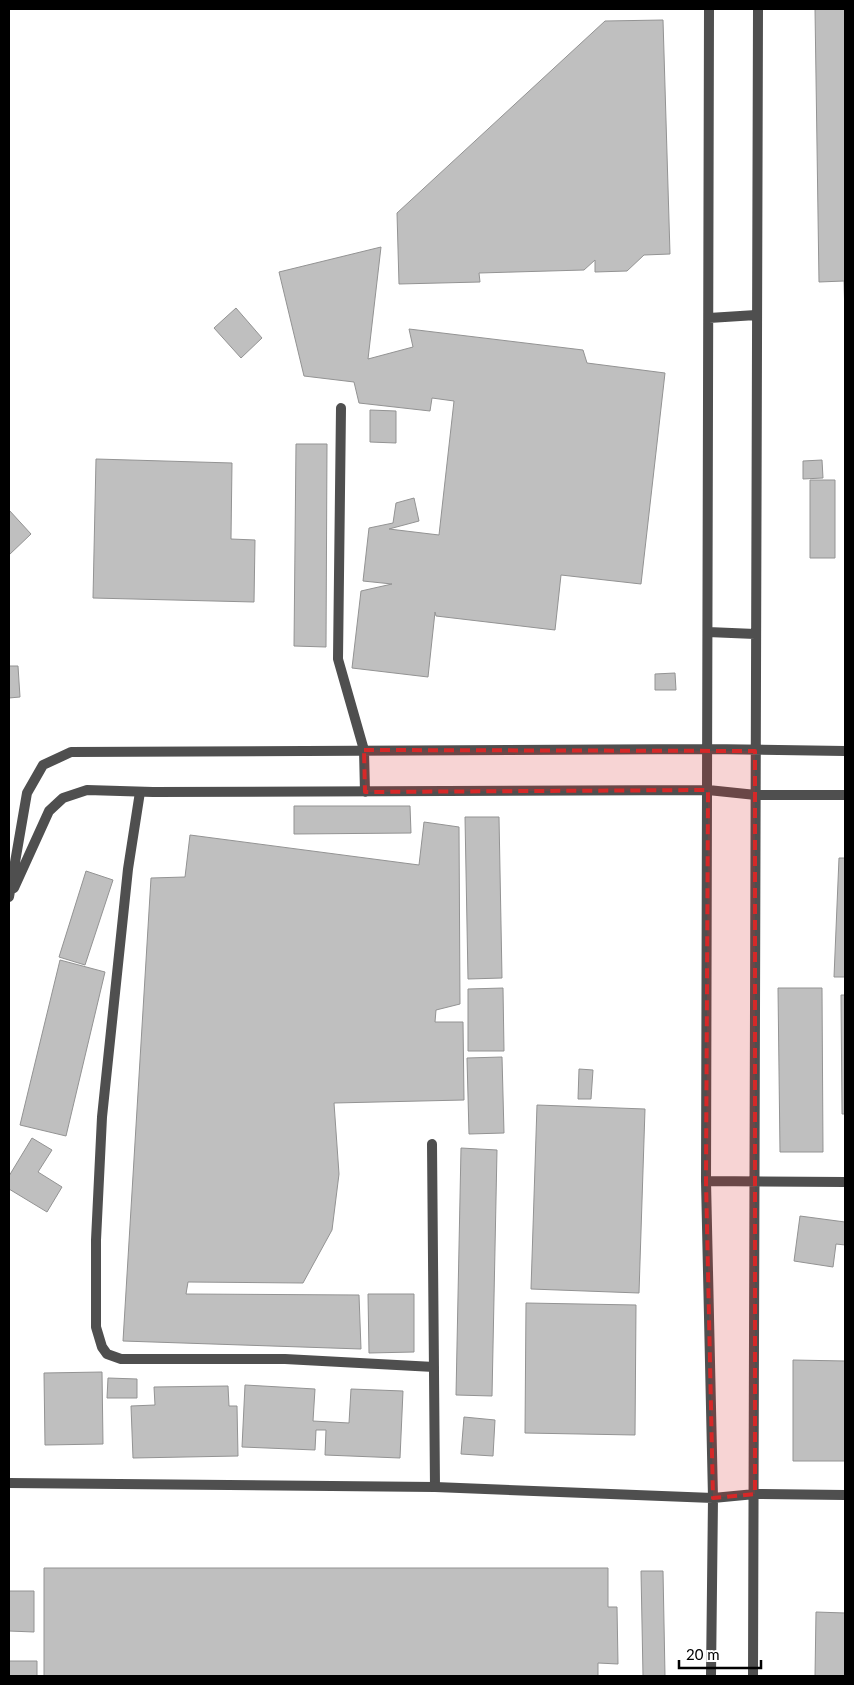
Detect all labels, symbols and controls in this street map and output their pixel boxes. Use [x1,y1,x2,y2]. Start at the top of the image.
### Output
scale bar [679,1638,762,1670]
text: 20 m [686,1645,720,1663]

